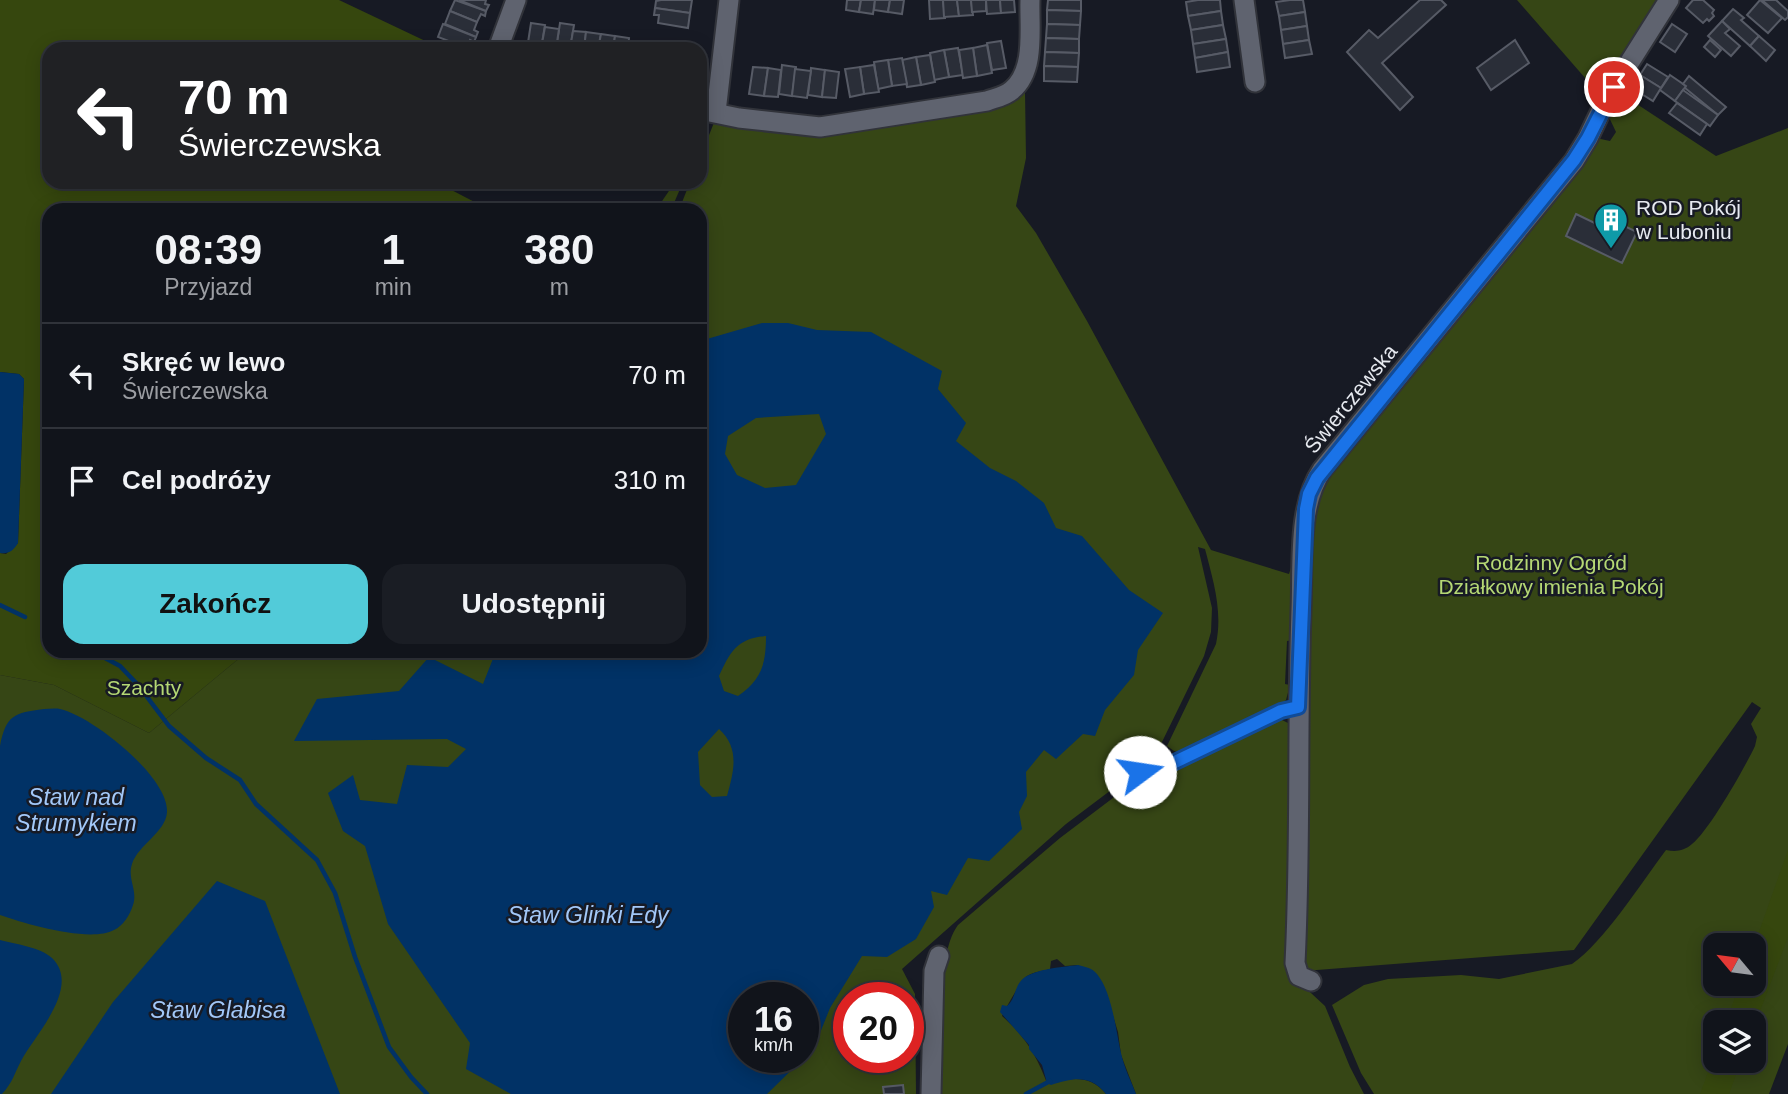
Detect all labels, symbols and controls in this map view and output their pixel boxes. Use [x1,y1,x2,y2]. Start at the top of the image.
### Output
pin [1584,57,1644,117]
icon: arrive [1595,68,1633,106]
icon: left [63,70,154,161]
text: 70 m [178,70,290,124]
text: Świerczewska [178,127,381,163]
place label: ROD Pokój w Luboniu [1635,196,1741,243]
building icon: ROD Pokój w Luboniu [1592,201,1630,250]
text: 08:39 [155,226,262,273]
text: 1 [381,226,405,273]
text: 380 [524,226,594,273]
text: Przyjazd [164,274,252,300]
text: min [375,274,412,300]
text: m [550,274,569,300]
street label: Świerczewska [1300,340,1402,458]
text: Skręć w lewo [122,347,285,377]
icon: left [63,357,101,395]
text: 70 m [628,360,686,390]
text: Świerczewska [122,378,268,404]
icon: arrive [63,462,101,500]
text: Cel podróży [122,465,271,495]
text: 310 m [614,465,686,495]
park label: Rodzinny Ogród Działkowy imienia Pokój [1438,551,1664,598]
button: Zakończ [63,564,368,644]
button: Udostępnij [382,564,686,644]
park label: Szachty [107,676,182,699]
position arrow [1103,735,1177,809]
water label: Staw nad Strumykiem [15,784,137,836]
water label: Staw Glinki Edy [507,902,670,928]
north arrow [1703,933,1766,996]
map controls [1703,933,1766,1073]
speed limit sign: 20 [833,982,924,1073]
water label: Staw Glabisa [150,997,286,1023]
text: 16 [754,999,793,1038]
button: layers [1703,1010,1766,1073]
text: km/h [754,1035,793,1055]

